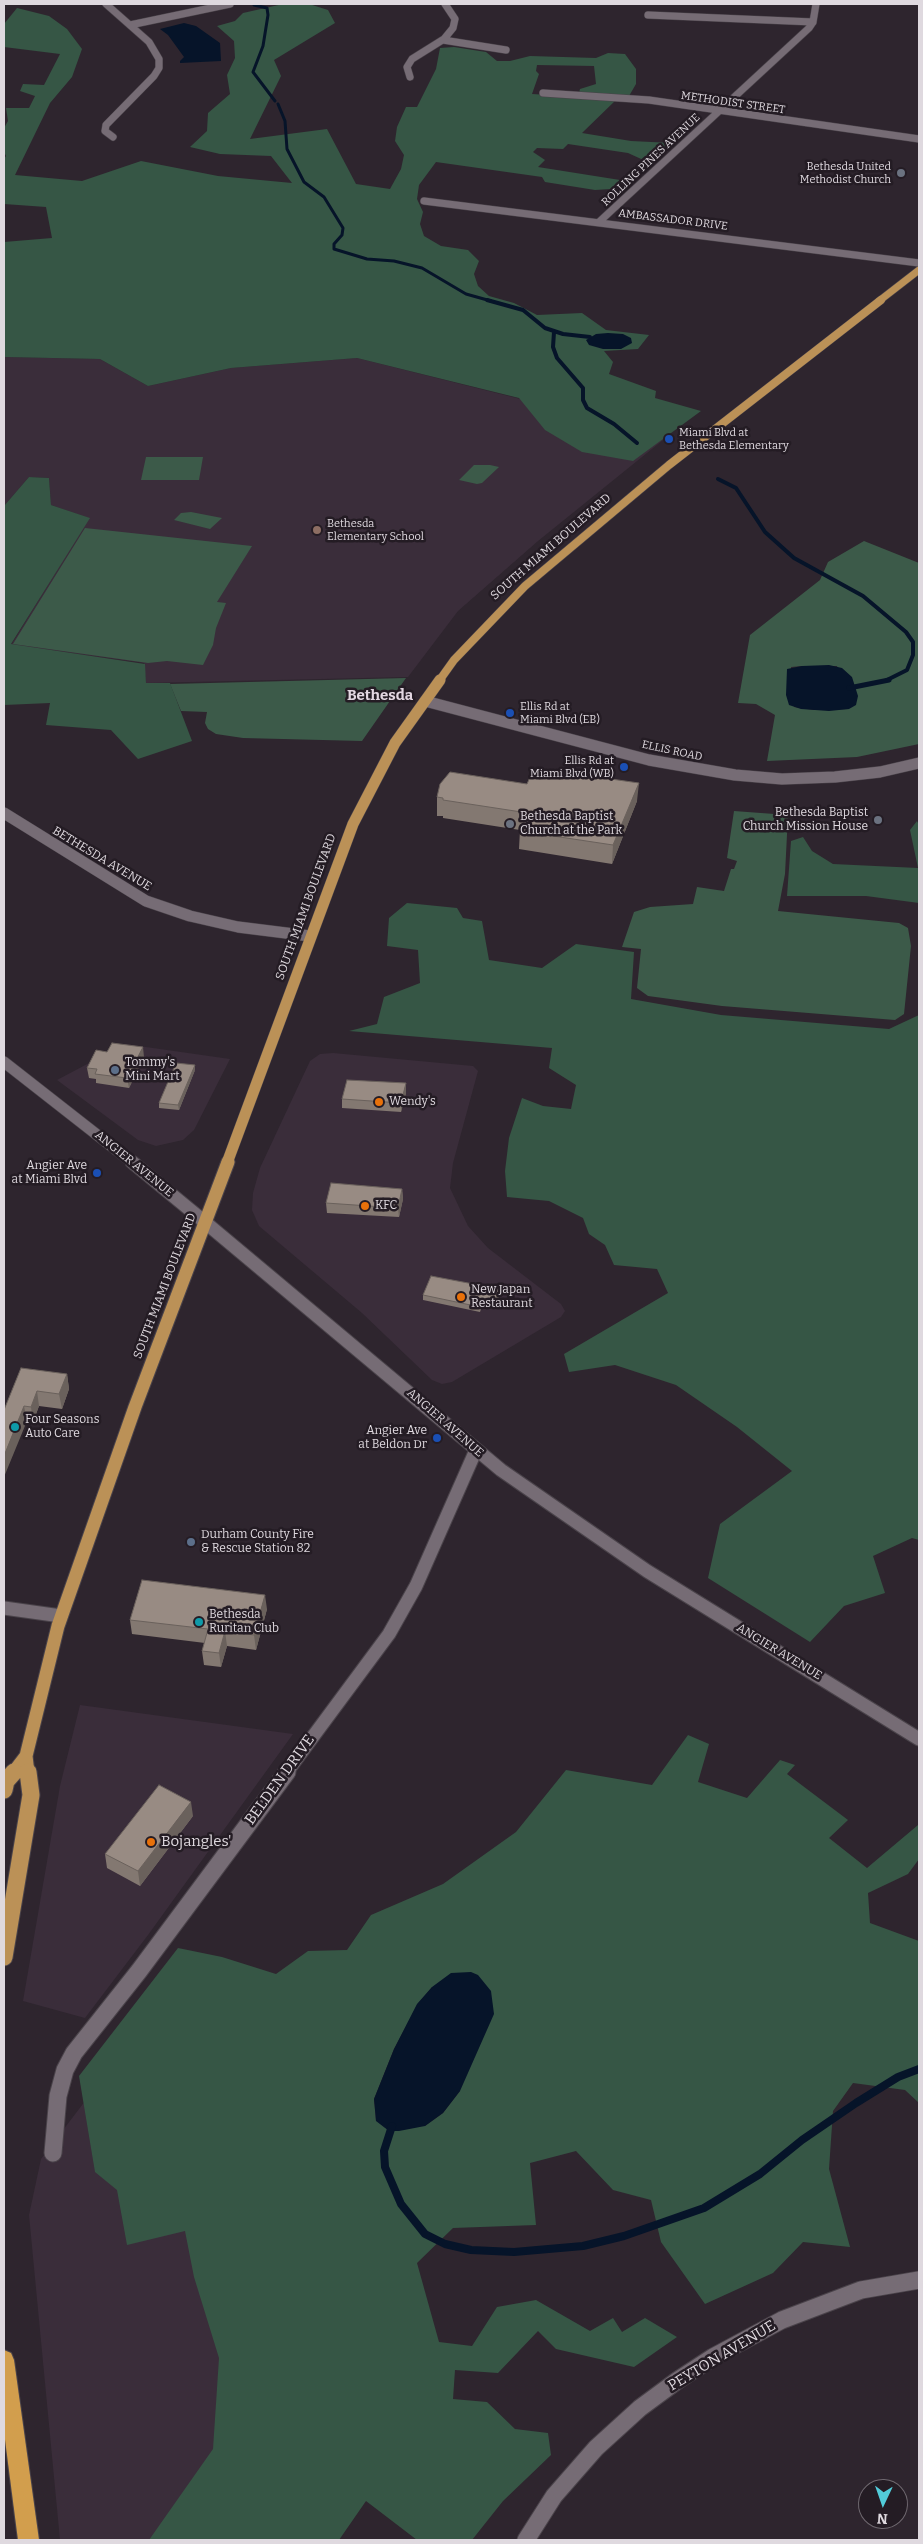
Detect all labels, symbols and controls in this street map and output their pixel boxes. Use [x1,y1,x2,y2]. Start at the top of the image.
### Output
street label: METHODIST STREET [680,89,786,117]
street label: ROLLING PINES AVENUE [599,111,703,209]
place label: Bethesda United Methodist Church [800,160,891,186]
marker: Bethesda United Methodist Church [895,167,907,179]
street label: AMBASSADOR DRIVE [618,207,728,233]
place label: Miami Blvd at Bethesda Elementary [679,426,789,452]
marker: Miami Blvd at Bethesda Elementary [663,433,675,445]
street label: SOUTH MIAMI BOULEVARD [488,491,614,603]
place label: Bethesda Elementary School [327,517,424,543]
marker: Bethesda Elementary School [311,524,323,536]
district label: Bethesda [347,687,413,705]
place label: Ellis Rd at Miami Blvd (EB) [520,700,600,726]
marker: Ellis Rd at Miami Blvd (EB) [504,707,516,719]
street label: ELLIS ROAD [640,738,704,764]
place label: Ellis Rd at Miami Blvd (WB) [530,754,614,780]
marker: Ellis Rd at Miami Blvd (WB) [618,761,630,773]
place label: Bethesda Baptist Church Mission House [743,806,868,834]
place label: Bethesda Baptist Church at the Park [520,810,622,838]
marker: Bethesda Baptist Church Mission House [872,814,884,826]
marker: Bethesda Baptist Church at the Park [504,818,516,830]
street label: BETHESDA AVENUE [50,824,154,894]
street label: SOUTH MIAMI BOULEVARD [273,832,339,982]
place label: Tommy's Mini Mart [125,1056,180,1084]
marker: Tommy's Mini Mart [109,1064,121,1076]
place label: Wendy's [389,1095,436,1109]
marker: Wendy's [373,1096,385,1108]
street label: ANGIER AVENUE [92,1128,176,1200]
place label: Angier Ave at Miami Blvd [12,1159,87,1187]
marker: Angier Ave at Miami Blvd [91,1167,103,1179]
place label: KFC [375,1199,397,1213]
marker: KFC [359,1200,371,1212]
street label: SOUTH MIAMI BOULEVARD [131,1211,199,1361]
place label: New Japan Restaurant [471,1283,533,1311]
marker: New Japan Restaurant [455,1291,467,1303]
street label: ANGIER AVENUE [404,1386,486,1460]
place label: Four Seasons Auto Care [25,1413,99,1441]
marker: Four Seasons Auto Care [9,1421,21,1433]
place label: Angier Ave at Beldon Dr [358,1424,427,1452]
marker: Angier Ave at Beldon Dr [431,1432,443,1444]
place label: Durham County Fire & Rescue Station 82 [201,1528,314,1556]
marker: Durham County Fire & Rescue Station 82 [185,1536,197,1548]
place label: Bethesda Ruritan Club [209,1608,279,1636]
marker: Bethesda Ruritan Club [193,1616,205,1628]
street label: ANGIER AVENUE [734,1621,824,1683]
street label: BELDEN DRIVE [241,1732,319,1828]
place label: Bojangles' [161,1833,232,1851]
marker: Bojangles' [145,1836,157,1848]
street label: PEYTON AVENUE [665,2317,779,2395]
north arrow [858,2479,908,2529]
text: N [876,2510,888,2527]

